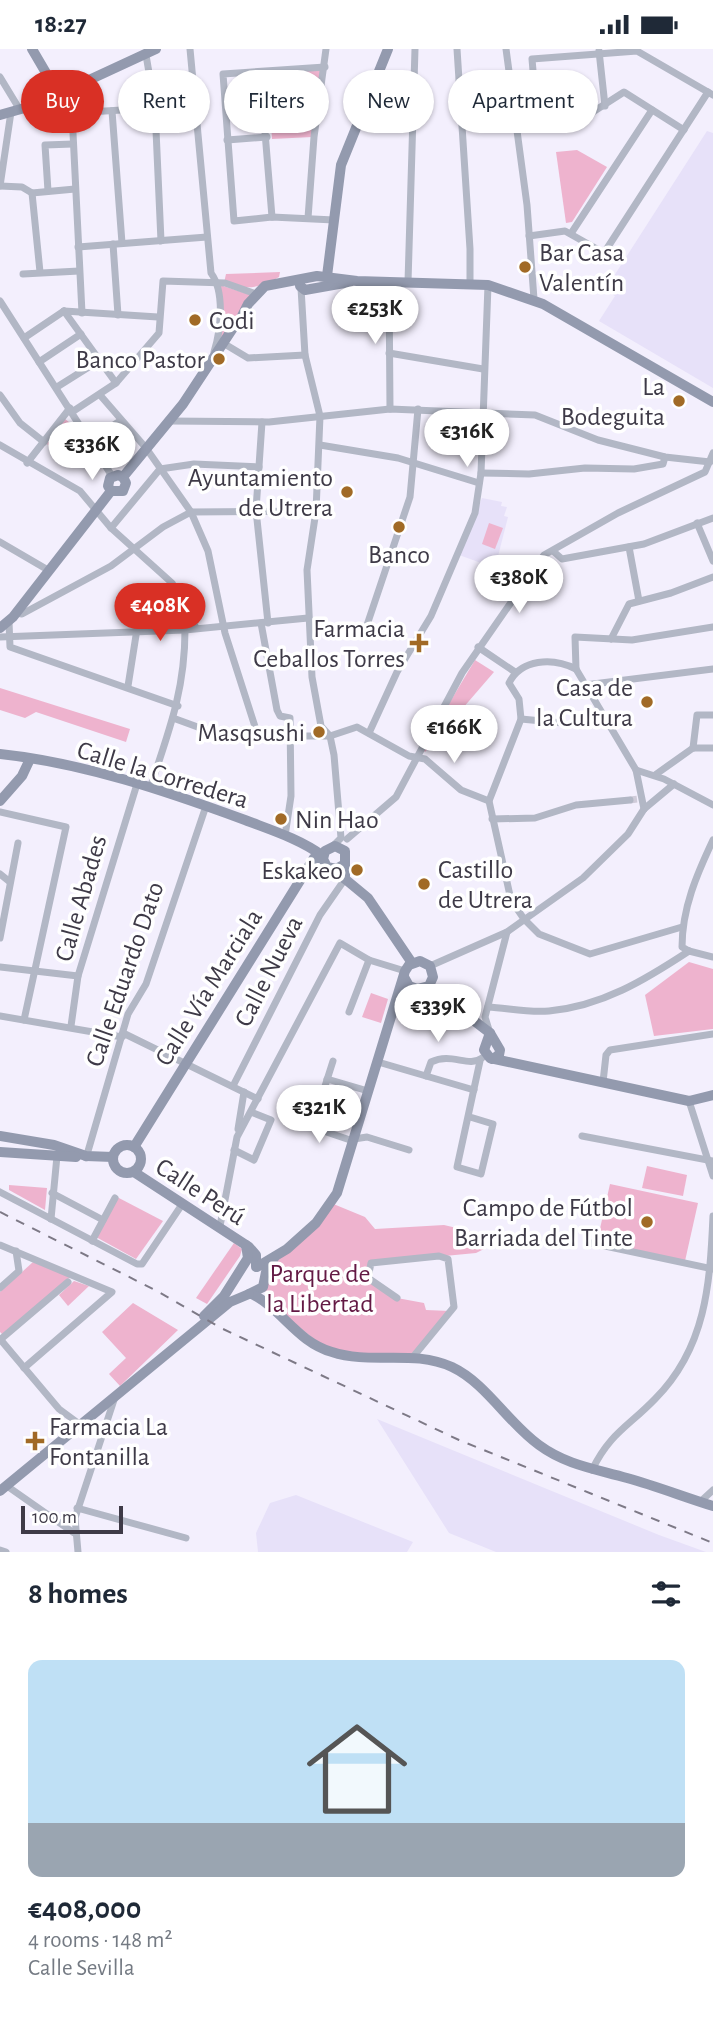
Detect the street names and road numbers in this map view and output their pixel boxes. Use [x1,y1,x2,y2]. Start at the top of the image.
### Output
street label: Calle la Corredera [74,737,251,813]
street label: Calle Abades [51,832,111,964]
street label: Calle Eduardo Dato [81,879,169,1070]
street label: Calle Vía Marciala [150,905,267,1070]
street label: Calle Nueva [230,912,308,1031]
street label: Calle Perú [151,1154,250,1230]

